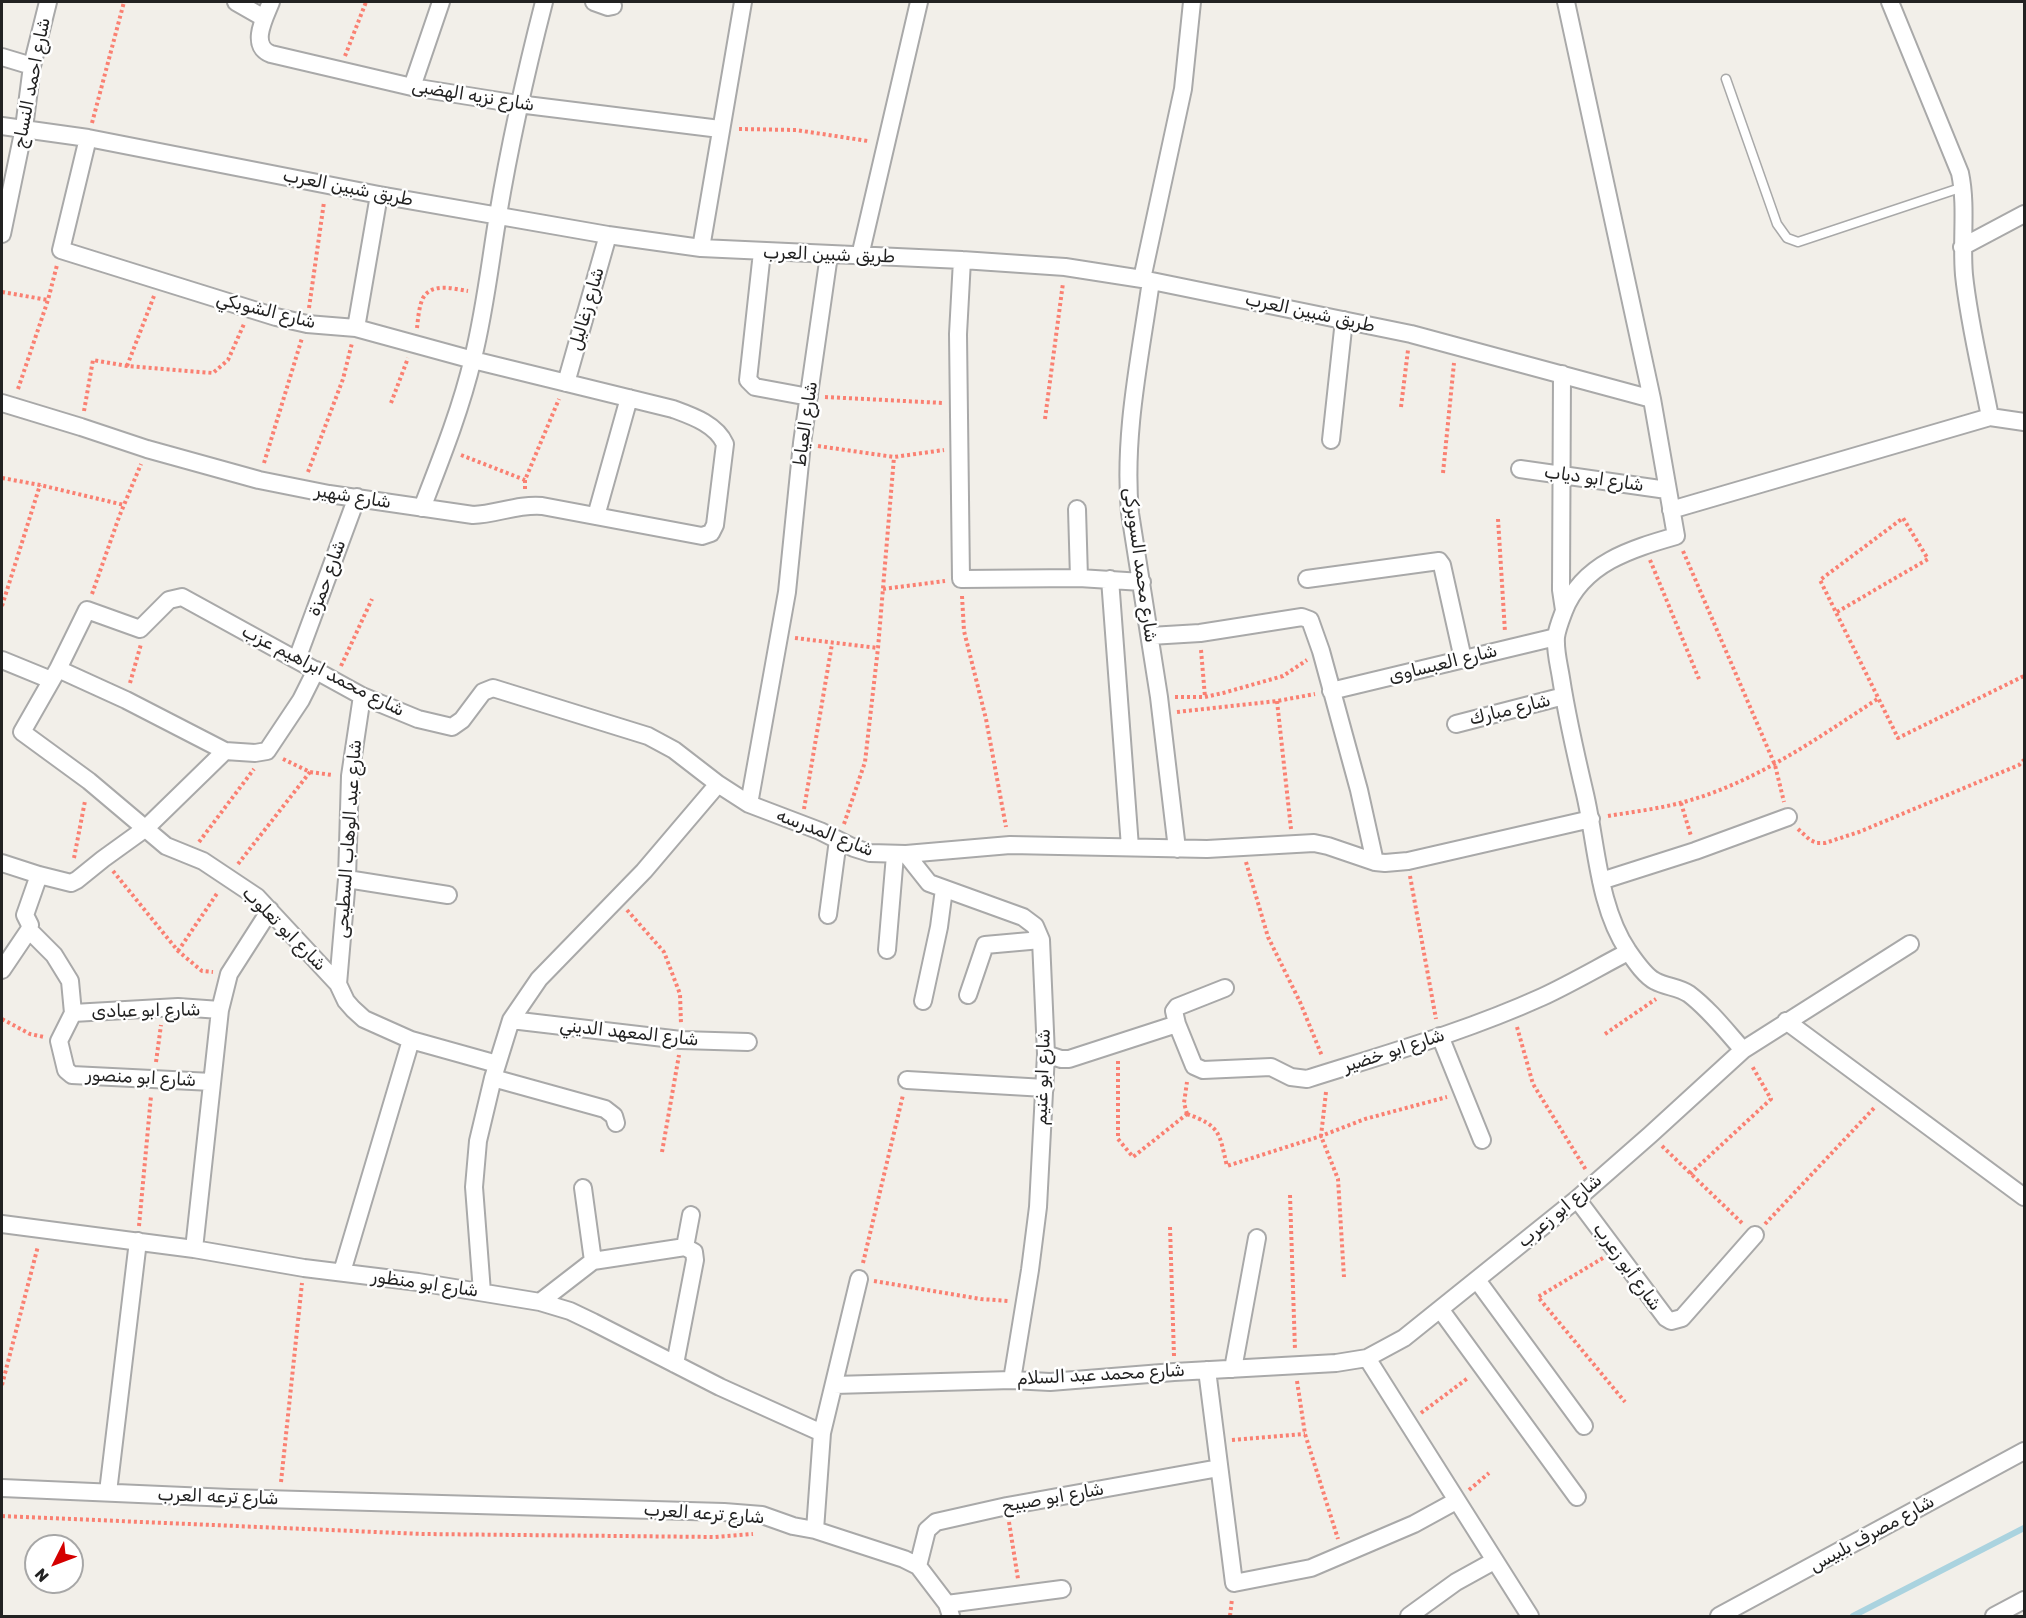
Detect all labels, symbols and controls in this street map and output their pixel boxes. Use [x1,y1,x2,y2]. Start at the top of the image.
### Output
street label: شارع احمد النساج [9,16,55,150]
street label: شارع نزيه الهضبى [410,76,536,116]
street label: طريق شبين العرب [281,165,415,211]
street label: طريق شبين العرب [762,242,896,268]
street label: شارع زغاليل [565,265,609,353]
street label: شارع الشوبكي [214,288,318,334]
street label: طريق شبين العرب [1243,289,1377,337]
street label: شارع العياط [789,380,823,468]
street label: شارع ابو دياب [1543,461,1645,497]
street label: شارع شهير [313,480,393,514]
street label: شارع محمد السوبركى [1118,486,1162,644]
street label: شارع حمزة [303,537,351,619]
street label: شارع محمد ابراهيم عزب [238,621,408,721]
street label: شارع العبساوى [1386,640,1500,688]
street label: شارع مبارك [1467,689,1553,731]
street label: شارع عبد الوهاب السطيحى [331,739,367,939]
street label: شارع المدرسه [773,805,877,861]
street label: شارع ابو تعلوب [237,882,331,976]
street label: شارع ابو عبادى [91,999,201,1023]
street label: شارع المعهد الديني [558,1015,700,1051]
street label: شارع ابو خضير [1341,1024,1447,1078]
street label: شارع ابو غنيم [1031,1028,1055,1126]
street label: شارع ابو منصور [85,1064,197,1092]
street label: شارع ابو زعرب [1514,1170,1606,1252]
street label: شارع أبو زعرب [1588,1219,1666,1315]
street label: شارع ابو منظور [370,1266,480,1302]
street label: شارع محمد عبد السلام [1016,1360,1186,1390]
street label: شارع ابو صبيح [1000,1478,1106,1518]
street label: شارع ترعه العرب [157,1484,279,1510]
street label: شارع مصرف بلبيس [1806,1491,1938,1577]
street label: شارع ترعه العرب [643,1499,765,1529]
north arrow [24,1534,84,1594]
text: N [31,1564,53,1586]

